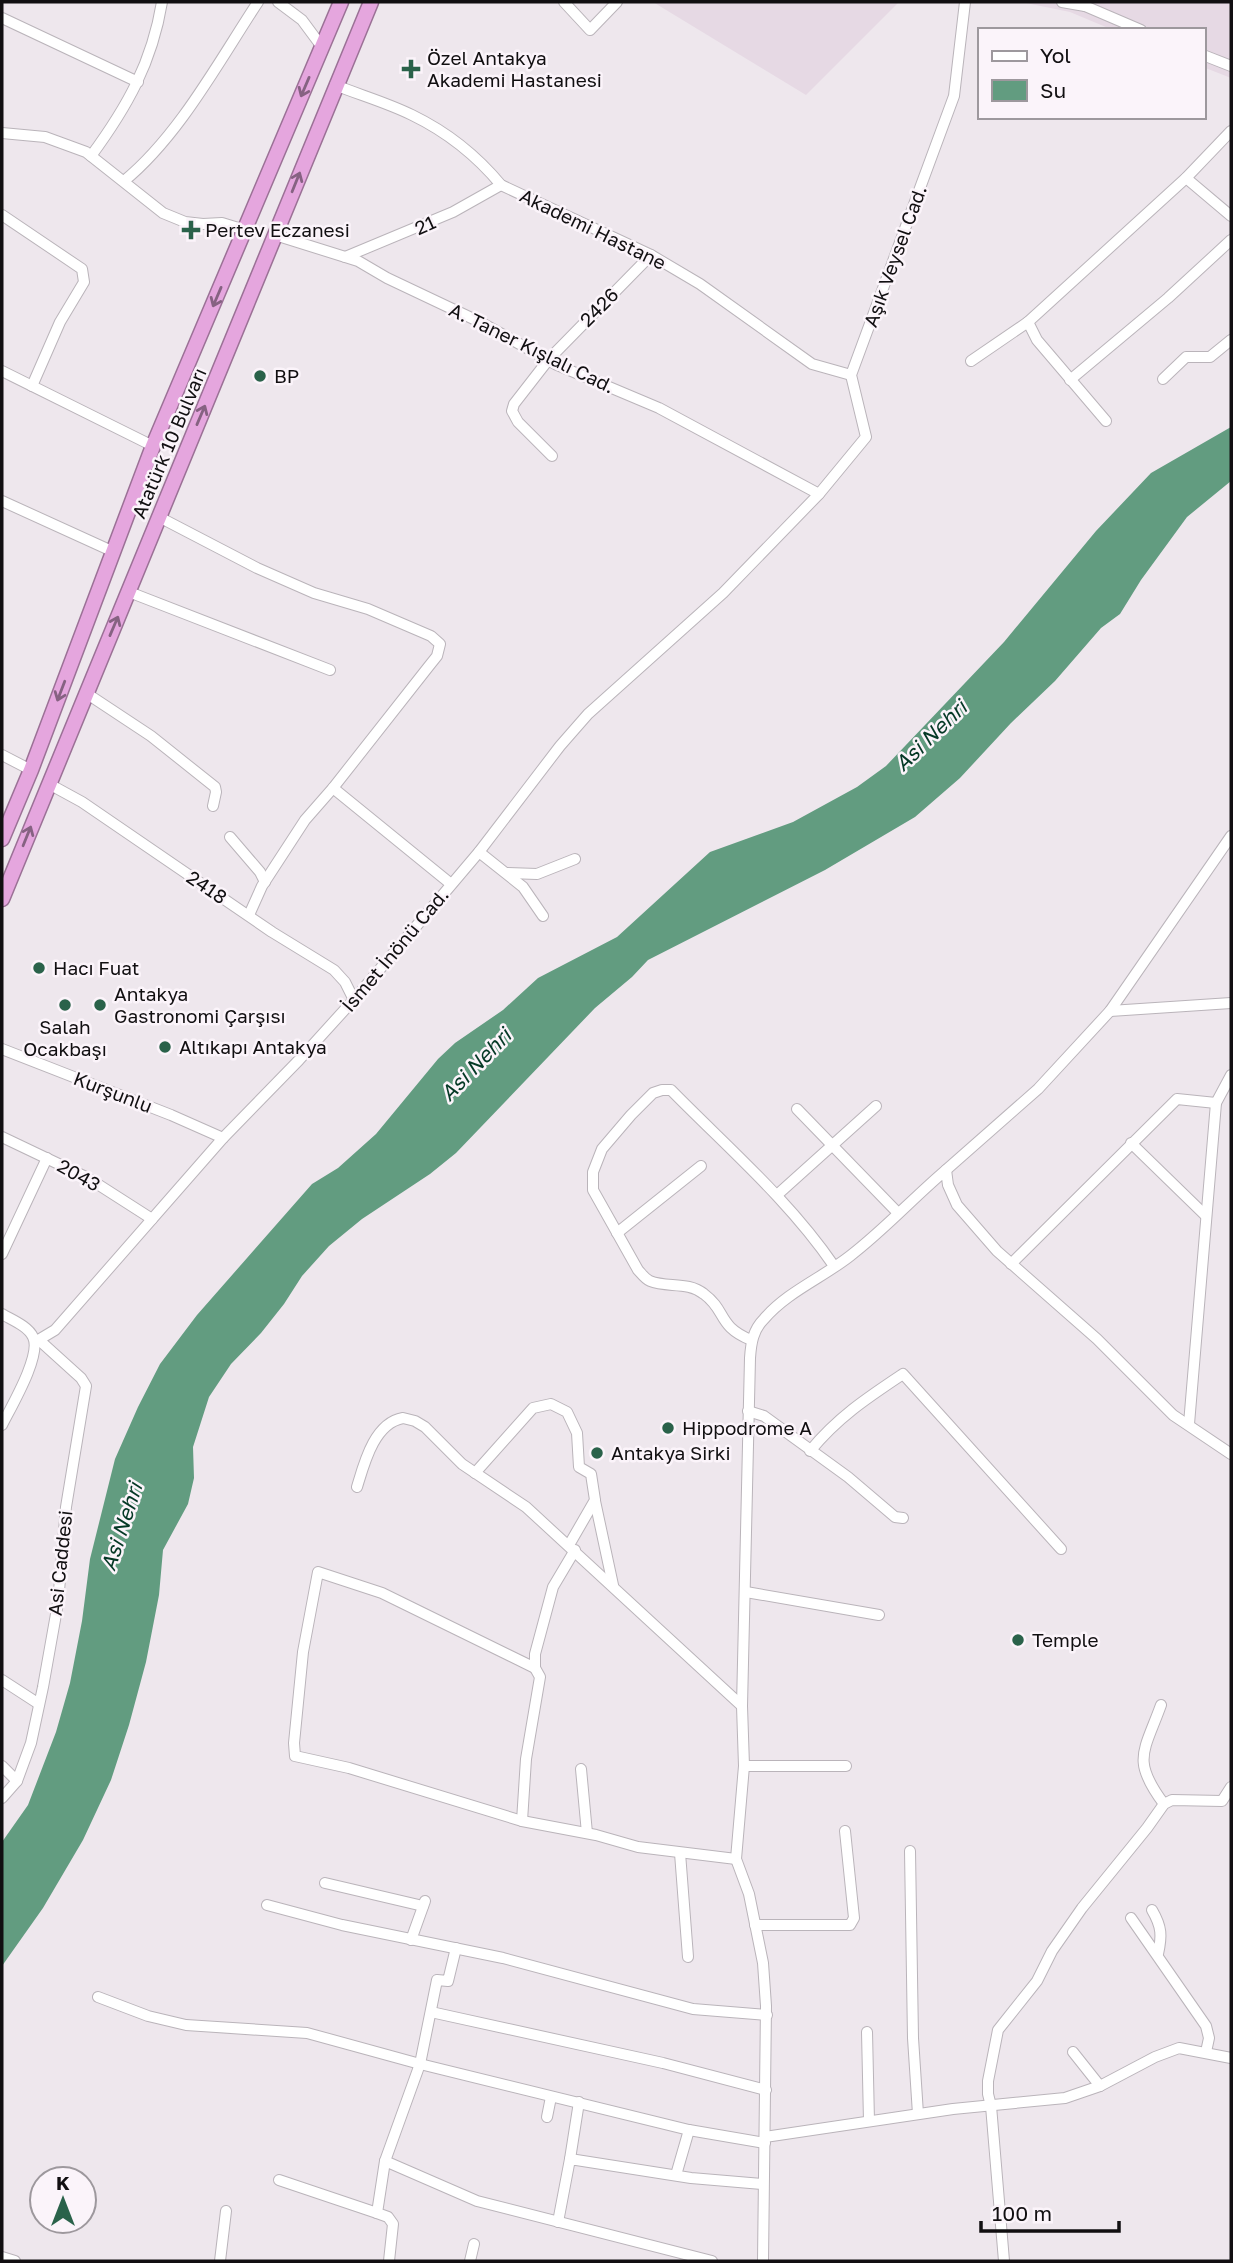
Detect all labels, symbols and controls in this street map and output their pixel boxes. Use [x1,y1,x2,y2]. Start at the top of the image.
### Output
legend [978,28,1205,119]
text: Yol [1040,42,1071,68]
place label: Özel Antakya Akademi Hastanesi [427,46,602,91]
marker: Özel Antakya Akademi Hastanesi [401,59,421,79]
one-way arrow [298,76,311,98]
text: Su [1040,77,1066,103]
one-way arrow [291,172,304,193]
street label: Aşık Veysel Cad. [858,182,931,330]
street label: Akademi Hastane [516,183,670,274]
street label: 21 [411,210,439,239]
place label: Pertev Eczanesi [205,218,350,241]
marker: Pertev Eczanesi [183,222,199,238]
street label: 2426 [575,283,623,331]
one-way arrow [210,286,223,307]
street label: A. Taner Kışlalı Cad. [446,298,619,398]
street label: Atatürk 10 Bulvarı [126,364,211,521]
place label: BP [274,364,299,387]
marker: BP [252,368,268,384]
one-way arrow [196,405,209,427]
one-way arrow [109,615,122,637]
one-way arrow [54,679,66,701]
water label: Asi Nehri [889,693,974,776]
one-way arrow [22,825,35,847]
street label: 2418 [183,865,232,908]
street label: İsmet İnönü Cad. [336,883,453,1016]
place label: Hacı Fuat [53,956,139,979]
marker: Hacı Fuat [31,960,47,976]
place label: Antakya Gastronomi Çarşısı [114,982,286,1027]
marker: Salah Ocakbaşı [57,997,73,1013]
marker: Antakya Gastronomi Çarşısı [92,997,108,1013]
place label: Salah Ocakbaşı [23,1015,107,1060]
water label: Asi Nehri [434,1021,518,1106]
place label: Altıkapı Antakya [179,1035,327,1058]
marker: Altıkapı Antakya [157,1039,173,1055]
street label: Kurşunlu [71,1066,156,1117]
street label: 2043 [54,1153,105,1196]
place label: Hippodrome A [682,1416,812,1439]
marker: Hippodrome A [660,1420,676,1436]
place label: Antakya Sirki [611,1441,731,1464]
marker: Antakya Sirki [589,1445,605,1461]
water label: Asi Nehri [95,1477,148,1574]
street label: Asi Caddesi [43,1509,76,1617]
place label: Temple [1032,1628,1099,1651]
marker: Temple [1010,1632,1026,1648]
north arrow [28,2165,98,2235]
text: K [56,2171,70,2194]
scale bar [981,2190,1119,2234]
text: 100 m [992,2200,1052,2226]

